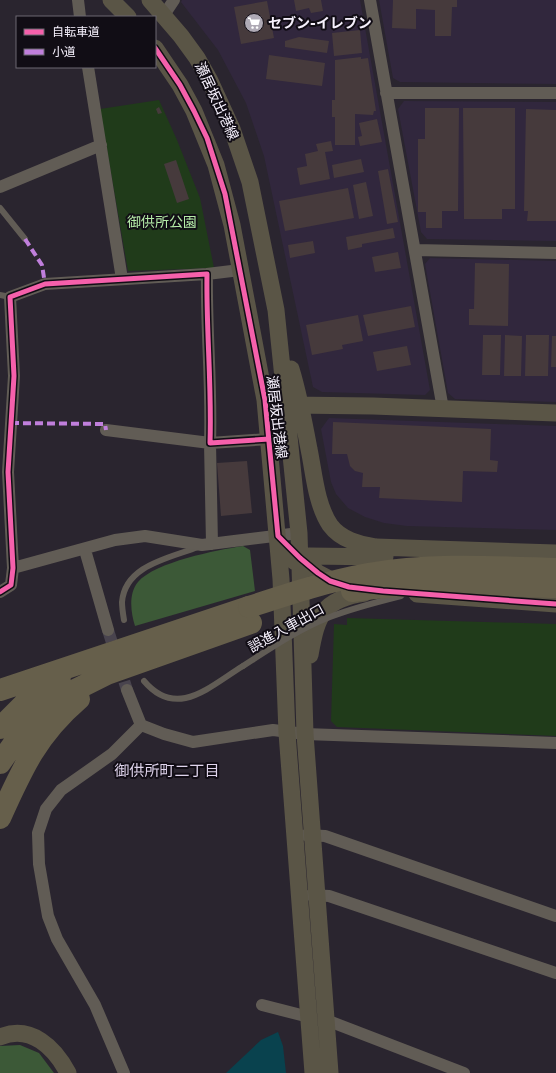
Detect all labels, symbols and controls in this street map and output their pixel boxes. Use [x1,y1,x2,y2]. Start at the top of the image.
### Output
supermarket icon: セブン-イレブン [243,12,265,34]
place label: セブン-イレブン [268,15,372,31]
legend [16,16,156,68]
text: 自転車道 [52,25,100,39]
text: 小道 [52,45,76,59]
street label: 瀬居坂出港線 [192,60,242,142]
park label: 御供所公園 [127,214,197,230]
street label: 瀬居坂出港線 [264,374,290,460]
street label: 誤進入車出口 [245,601,327,655]
district label: 御供所町二丁目 [114,762,220,780]

